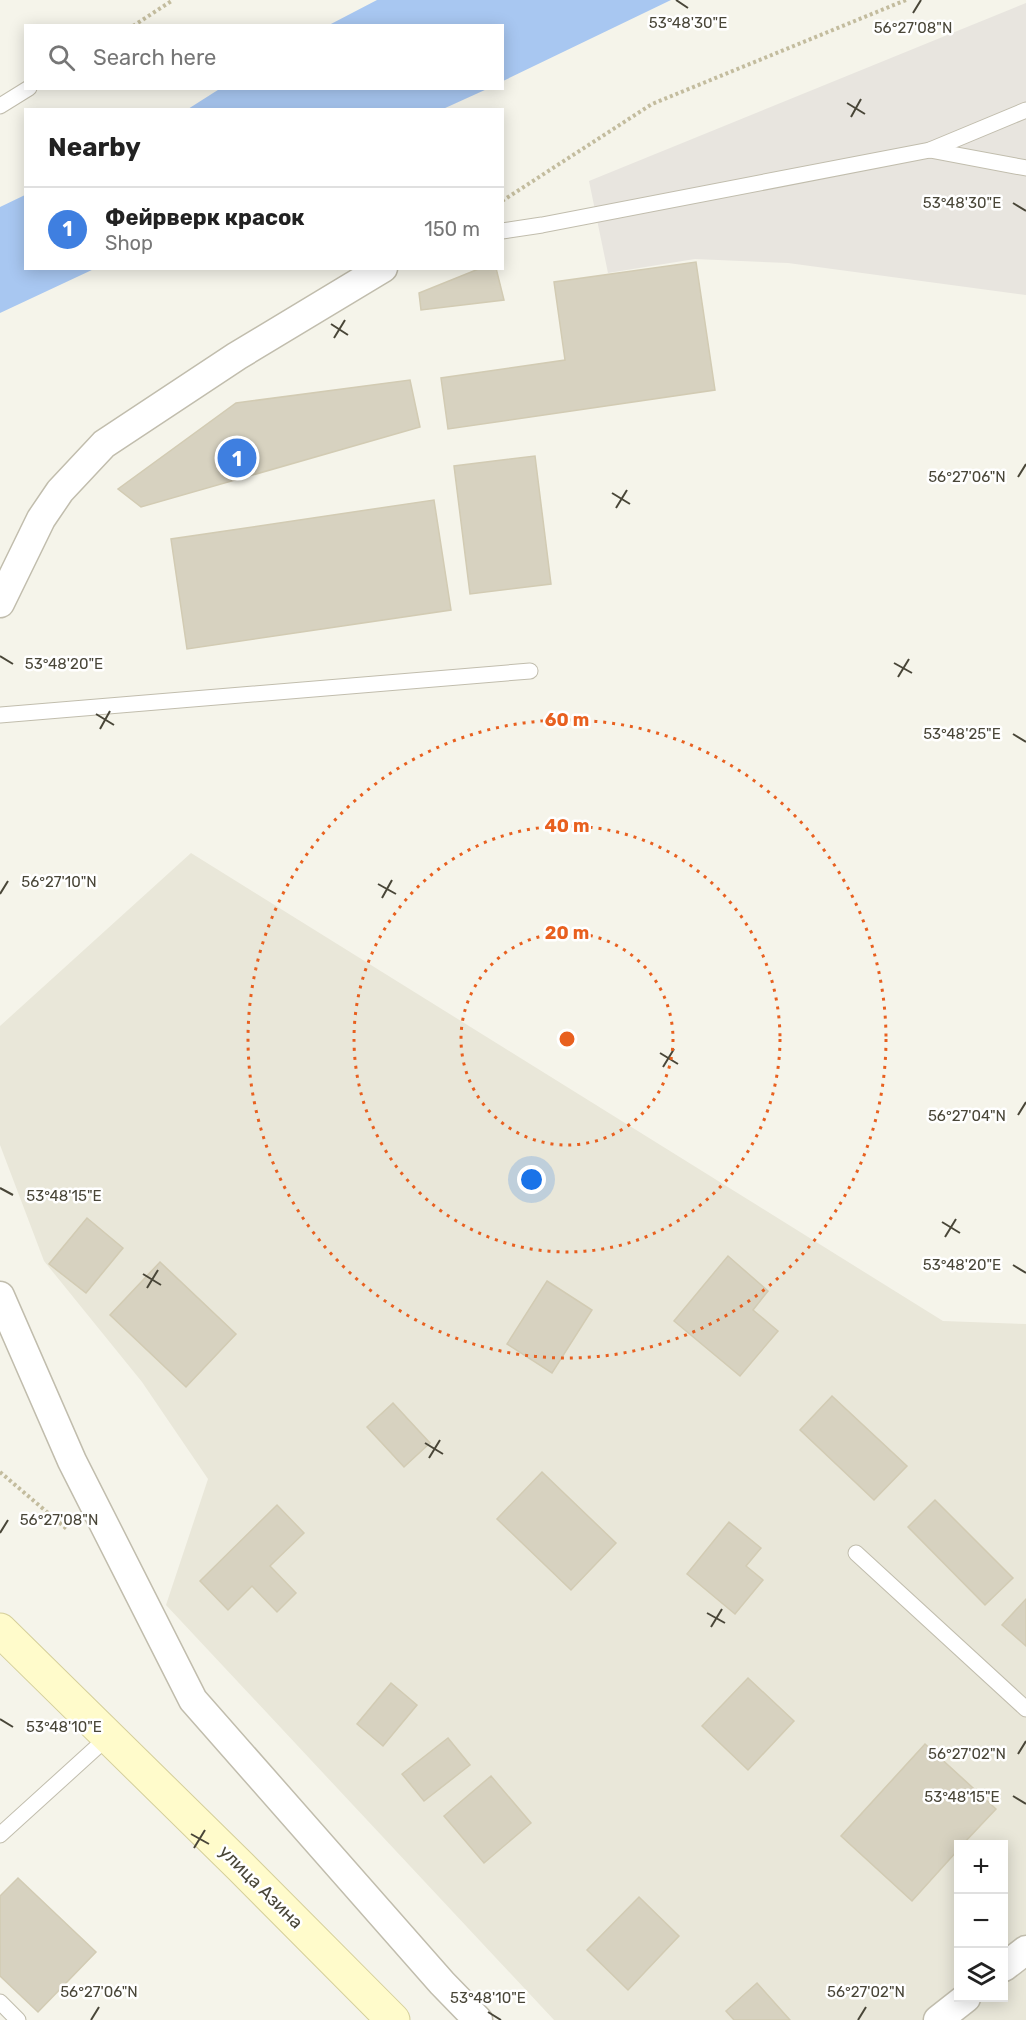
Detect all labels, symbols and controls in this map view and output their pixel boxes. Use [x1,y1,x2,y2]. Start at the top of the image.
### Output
text: 53°48'30"E [649,14,727,32]
text: 56°27'08"N [874,19,952,37]
search box [24,24,504,90]
icon: search [45,41,78,74]
text: Search here [93,44,216,71]
text: Nearby [48,132,141,163]
text: 53°48'30"E [923,194,1001,212]
text: Фейрверк красок [105,204,305,231]
text: 1 [63,217,72,241]
text: 150 m [424,217,480,241]
text: Shop [105,231,153,255]
pin: 1 [218,436,256,480]
text: 56°27'06"N [928,468,1006,486]
text: 53°48'20"E [25,655,103,673]
text: 60 m [545,709,589,731]
text: 53°48'25"E [923,725,1001,743]
text: 40 m [545,815,589,837]
text: 56°27'10"N [21,873,97,891]
text: 20 m [545,922,589,944]
centre of rings [557,1029,577,1049]
text: 56°27'04"N [928,1107,1006,1125]
your location [517,1165,546,1194]
text: 53°48'15"E [26,1187,102,1205]
text: 53°48'20"E [923,1256,1001,1274]
text: 56°27'08"N [20,1511,98,1529]
text: 53°48'10"E [26,1718,102,1736]
text: 56°27'02"N [928,1745,1006,1763]
text: 53°48'15"E [924,1788,1000,1806]
map controls [954,1840,1008,2002]
button: + [954,1840,1008,1894]
street label: улица Азина [215,1841,307,1933]
button: − [954,1894,1008,1948]
button: layers [954,1948,1008,2002]
text: 56°27'06"N [60,1983,138,2001]
text: 56°27'02"N [827,1983,905,2001]
text: 53°48'10"E [450,1989,526,2007]

